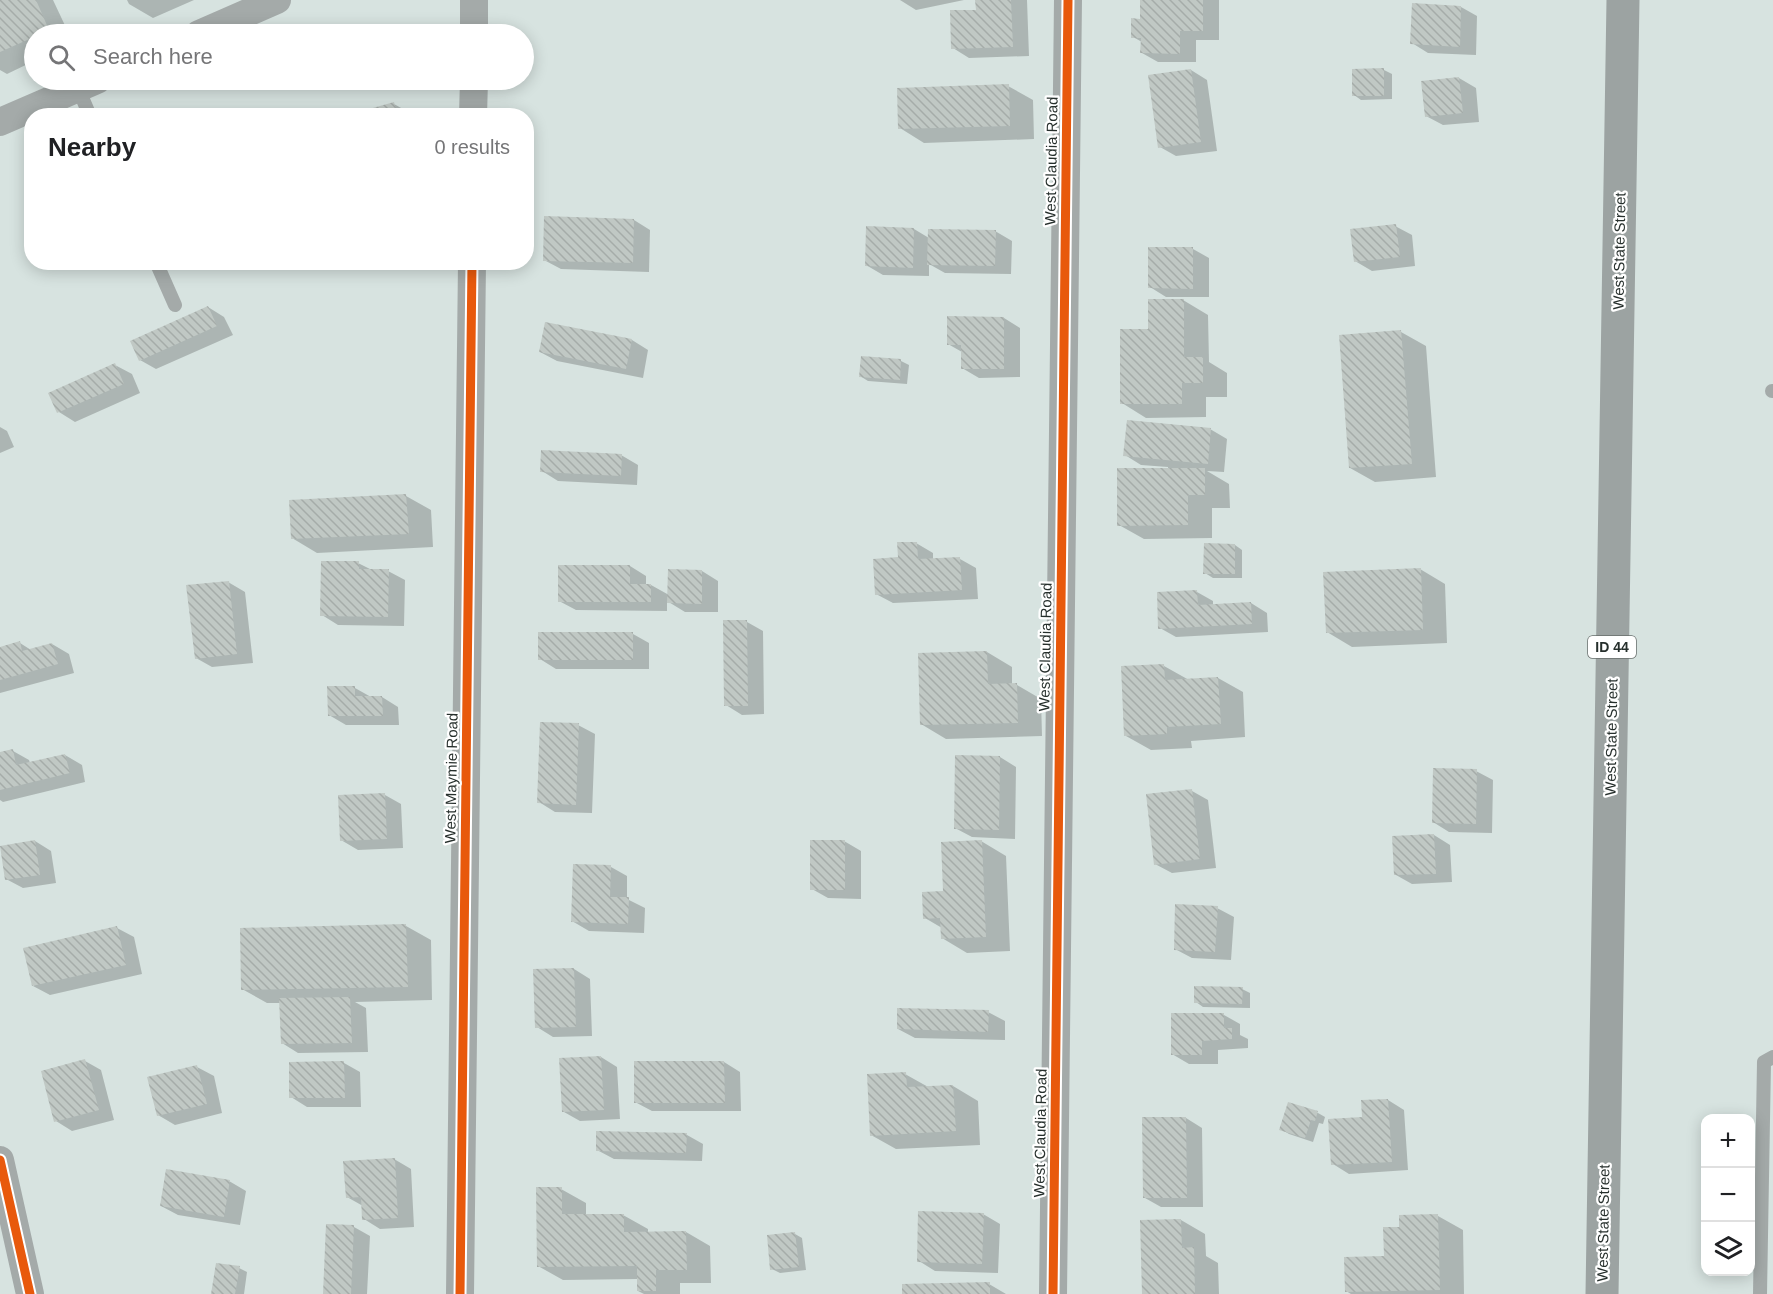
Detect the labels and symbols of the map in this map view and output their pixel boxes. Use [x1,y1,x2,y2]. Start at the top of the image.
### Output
street label: West Claudia Road [1041,96,1061,226]
street label: West State Street [1609,191,1629,310]
street label: West Claudia Road [1035,582,1055,712]
road number: ID 44 [1588,636,1636,658]
street label: West State Street [1601,677,1621,796]
street label: West Maymie Road [441,713,461,843]
street label: West Claudia Road [1030,1068,1050,1198]
street label: West State Street [1593,1163,1613,1282]

